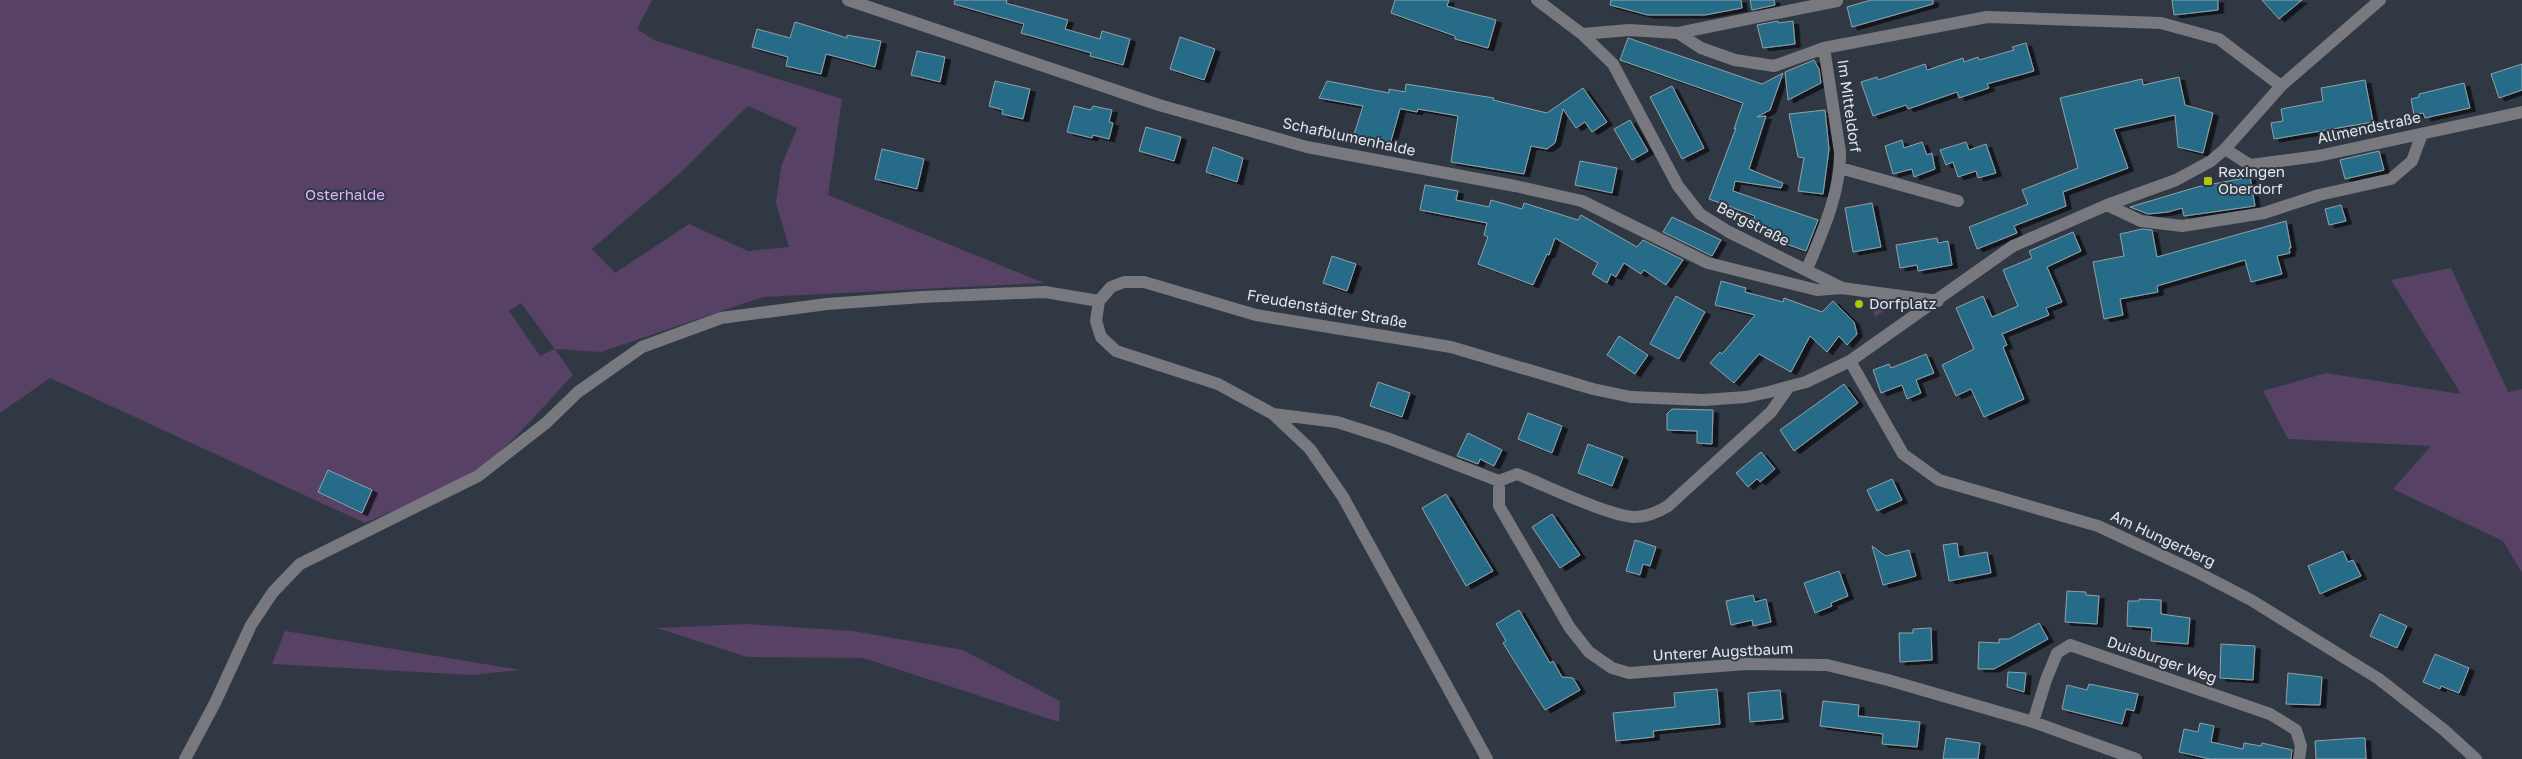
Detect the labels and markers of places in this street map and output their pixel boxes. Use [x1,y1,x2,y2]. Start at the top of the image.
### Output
place label: Rexingen Oberdorf [2218,162,2285,197]
marker: Rexingen Oberdorf [2202,175,2214,187]
place label: Dorfplatz [1869,294,1937,312]
marker: Dorfplatz [1853,298,1865,310]

